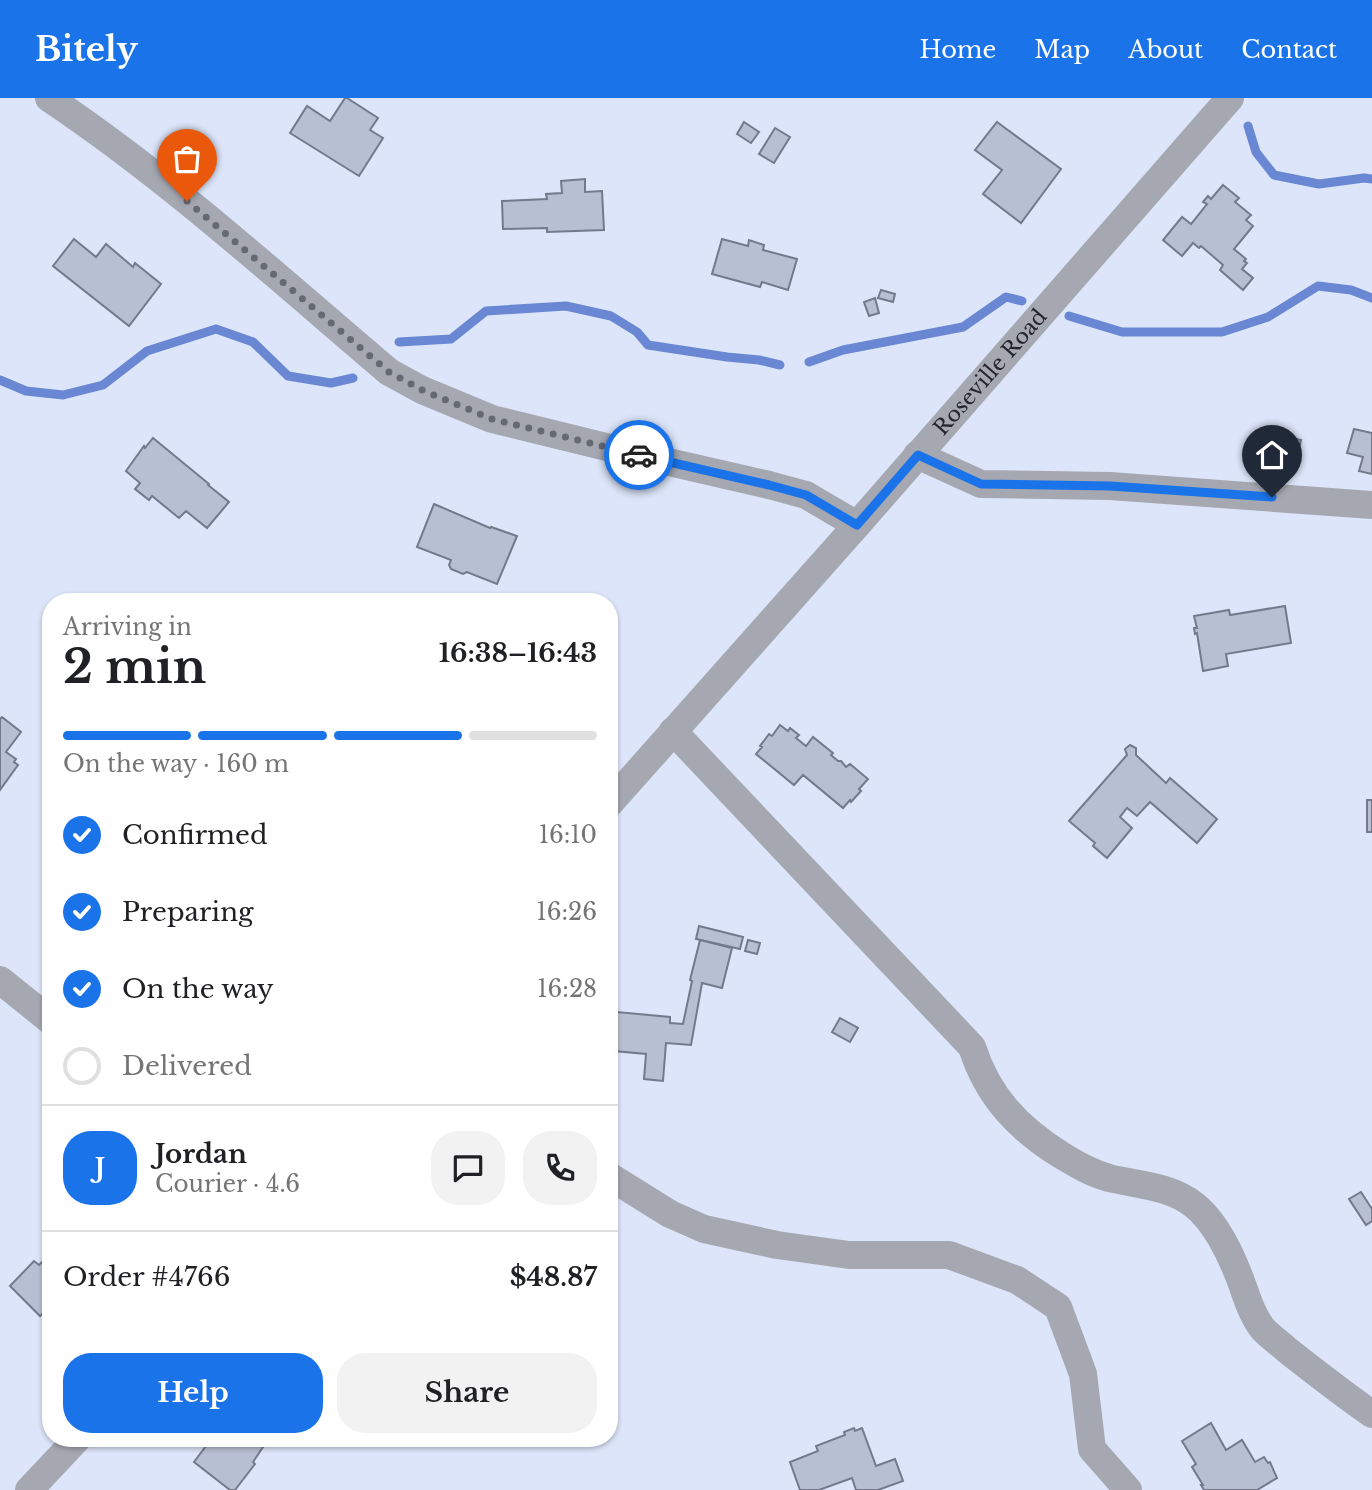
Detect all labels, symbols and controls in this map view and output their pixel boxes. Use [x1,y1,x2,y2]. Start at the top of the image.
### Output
text: Bitely [35,29,138,70]
text: Home [920,35,996,64]
text: Map [1034,35,1090,64]
text: About [1128,35,1203,64]
text: Contact [1241,35,1337,64]
pin [157,129,217,201]
icon: bag [168,140,206,178]
street label: Roseville Road [928,304,1052,441]
courier [604,420,674,490]
pin [1242,425,1302,497]
icon: car [620,436,658,474]
icon: home [1253,436,1291,474]
text: Arriving in [63,613,192,641]
text: 16:38–16:43 [439,637,597,669]
text: 2 min [63,638,206,695]
text: On the way · 160 m [63,750,289,778]
icon: check [63,816,101,854]
text: Confirmed [122,819,267,851]
text: 16:10 [539,821,597,849]
icon: check [63,893,101,931]
text: Preparing [122,896,254,928]
text: 16:26 [536,898,597,926]
icon: check [63,970,101,1008]
text: On the way [122,973,274,1005]
text: 16:28 [537,975,597,1003]
text: Delivered [122,1050,252,1082]
button: chat [431,1131,505,1205]
button: phone [523,1131,597,1205]
text: Jordan [155,1138,247,1170]
text: J [95,1152,105,1184]
text: Courier · 4.6 [155,1170,300,1198]
text: Order #4766 [63,1261,230,1293]
text: $48.87 [510,1261,597,1293]
button: Help [63,1353,323,1433]
button: Share [337,1353,597,1433]

